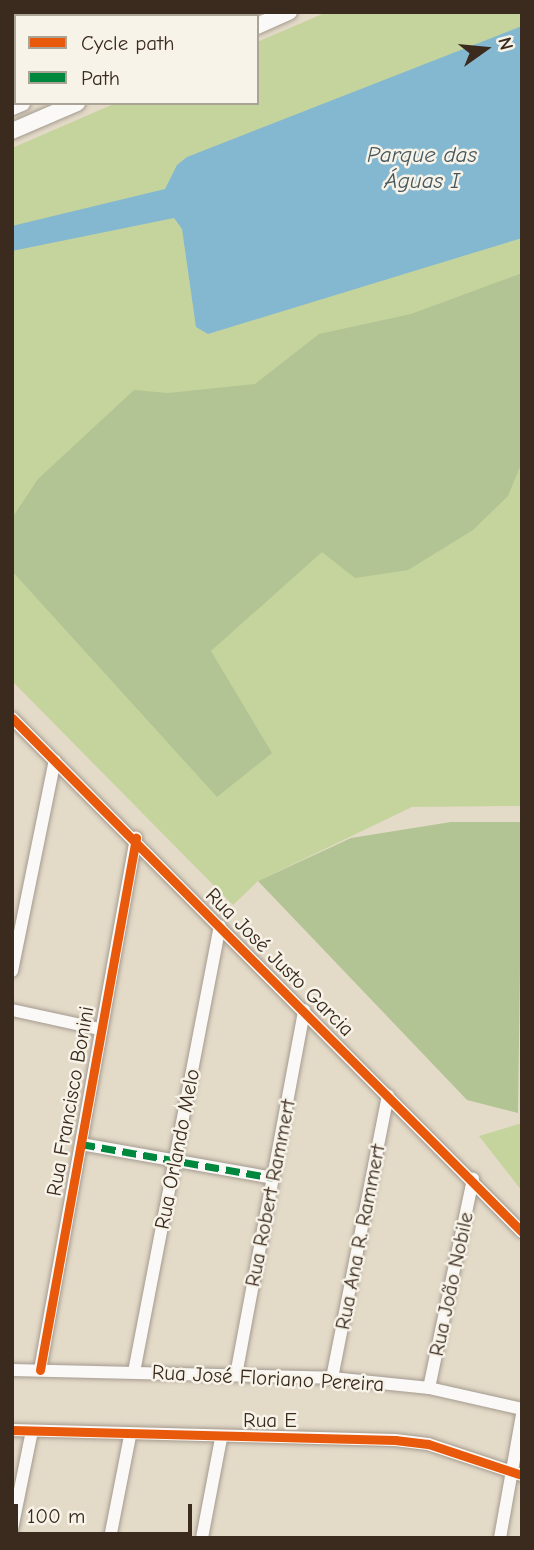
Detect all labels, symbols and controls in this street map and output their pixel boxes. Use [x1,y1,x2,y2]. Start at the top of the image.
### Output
legend [14,14,259,105]
north arrow [450,14,520,84]
text: Cycle path [81,31,174,55]
text: N [493,35,518,52]
text: Path [81,66,120,90]
water label: Parque das Águas I [367,141,477,195]
street label: Rua José Justo Garcia [200,882,360,1042]
street label: Rua Francisco Bonini [41,1004,99,1198]
street label: Rua Orlando Melo [149,1067,205,1231]
street label: Rua Robert Rammert [239,1097,301,1289]
street label: Rua Ana R. Rammert [330,1142,390,1332]
street label: Rua João Nobile [423,1210,479,1358]
street label: Rua José Floriano Pereira [151,1359,385,1397]
street label: Rua E [243,1407,297,1433]
scale bar [18,1490,196,1534]
text: 100 m [27,1504,85,1528]

